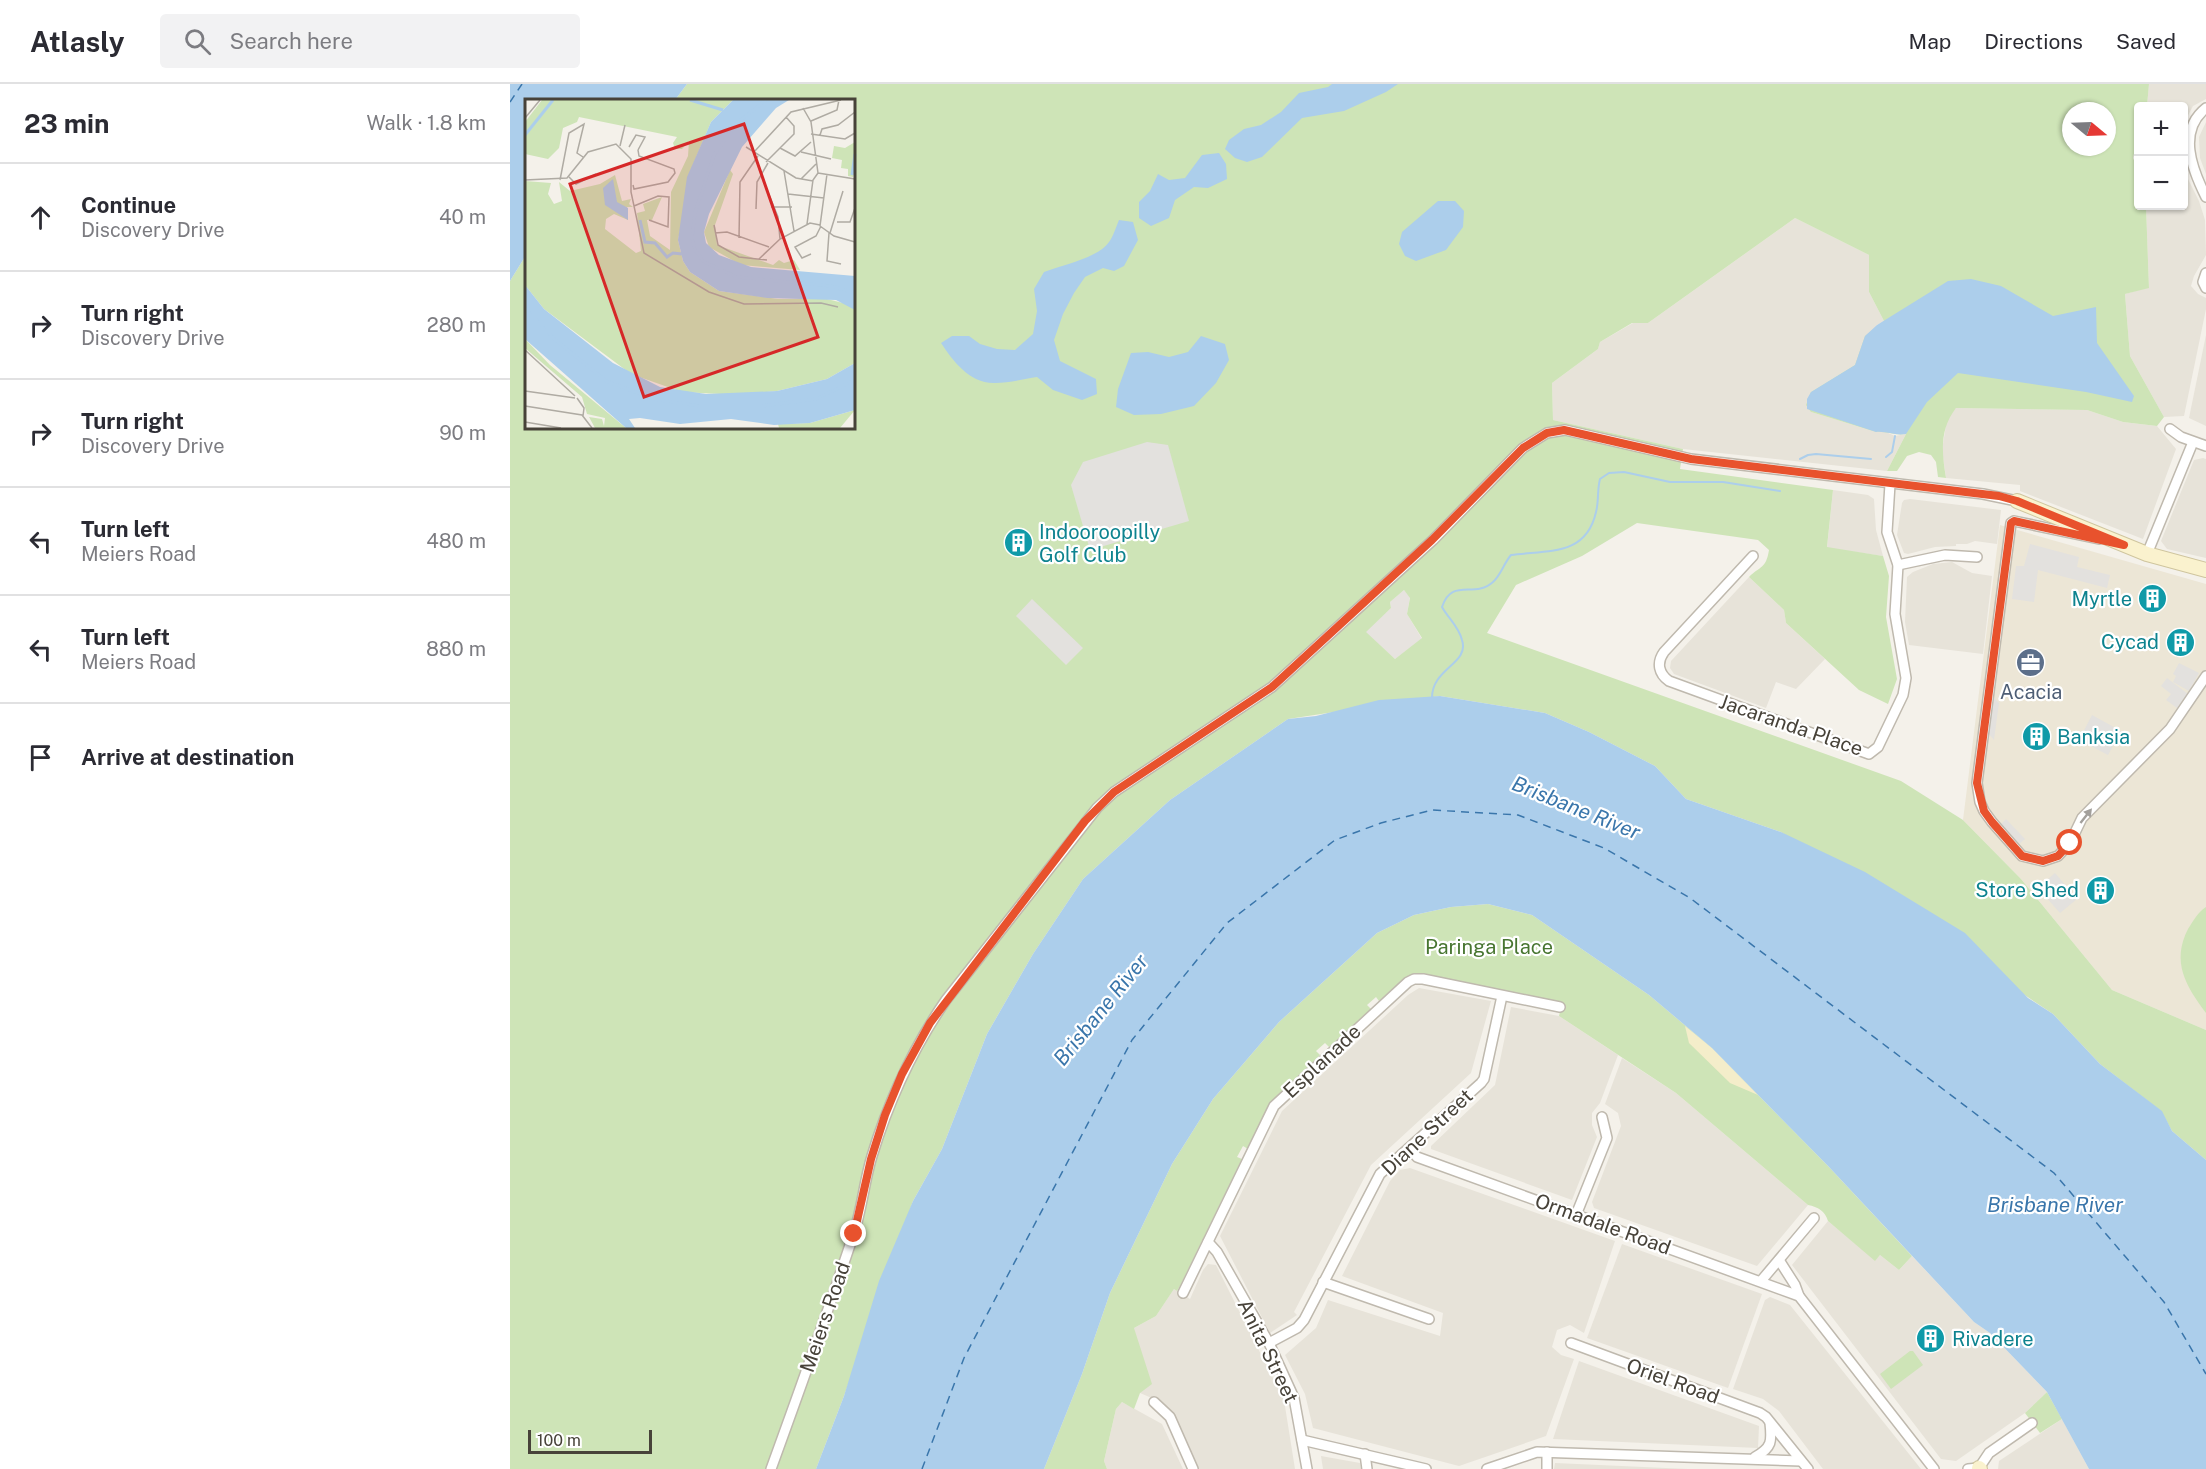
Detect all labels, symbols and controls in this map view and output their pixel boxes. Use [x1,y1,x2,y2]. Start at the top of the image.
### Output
search box [160,14,580,68]
text: Atlasly [30,25,124,58]
icon: search [181,25,214,58]
text: Search here [229,28,353,54]
text: Map [1909,29,1951,54]
text: Directions [1984,29,2083,54]
text: Saved [2116,29,2176,54]
inset map [525,99,855,429]
north arrow [2062,102,2116,156]
map controls [2134,102,2188,210]
button: + [2134,102,2188,156]
text: 23 min [24,108,109,139]
text: Walk · 1.8 km [366,111,486,135]
button: − [2134,156,2188,210]
text: Continue [81,192,176,218]
icon: ahead [24,201,57,234]
text: 40 m [439,205,486,229]
text: Discovery Drive [81,218,225,242]
text: Turn right [81,300,184,326]
icon: right [24,309,57,342]
text: 280 m [427,313,486,337]
text: Discovery Drive [81,326,225,350]
text: Turn right [81,408,184,434]
icon: right [24,417,57,450]
text: 90 m [439,421,486,445]
text: Discovery Drive [81,434,225,458]
text: Turn left [81,516,170,542]
place label: Indooroopilly Golf Club [1039,520,1160,567]
icon: left [24,525,57,558]
building icon: Indooroopilly Golf Club [1002,527,1034,559]
text: 480 m [426,529,486,553]
text: Meiers Road [81,542,196,566]
building icon: Myrtle [2137,583,2169,615]
place label: Myrtle [2071,587,2132,611]
text: Turn left [81,624,170,650]
building icon: Cycad [2164,626,2196,658]
place label: Cycad [2101,630,2159,654]
icon: left [24,633,57,666]
text: 880 m [426,637,486,661]
office icon: Acacia [2015,646,2047,678]
text: Meiers Road [81,650,196,674]
place label: Acacia [2000,680,2062,704]
street label: Jacaranda Place [1716,689,1866,761]
building icon: Banksia [2020,721,2052,753]
place label: Banksia [2057,725,2130,749]
icon: arrive [24,741,57,774]
text: Arrive at destination [81,744,294,770]
water label: Brisbane River [1508,770,1645,845]
one-way arrow [2079,808,2092,824]
route start [2056,829,2082,855]
building icon: Store Shed [2084,874,2116,906]
place label: Store Shed [1975,878,2079,902]
park label: Paringa Place [1425,935,1553,959]
water label: Brisbane River [1048,948,1154,1070]
street label: Esplanade [1278,1019,1366,1103]
street label: Diane Street [1376,1084,1478,1180]
street label: Ormadale Road [1532,1188,1674,1260]
water label: Brisbane River [1987,1192,2124,1217]
route end [840,1220,866,1246]
street label: Meiers Road [795,1259,855,1375]
street label: Anita Street [1233,1295,1303,1407]
building icon: Rivadere [1915,1323,1947,1355]
place label: Rivadere [1952,1327,2034,1351]
street label: Oriel Road [1623,1353,1723,1409]
scale bar [528,1427,652,1454]
text: 100 m [537,1431,581,1450]

